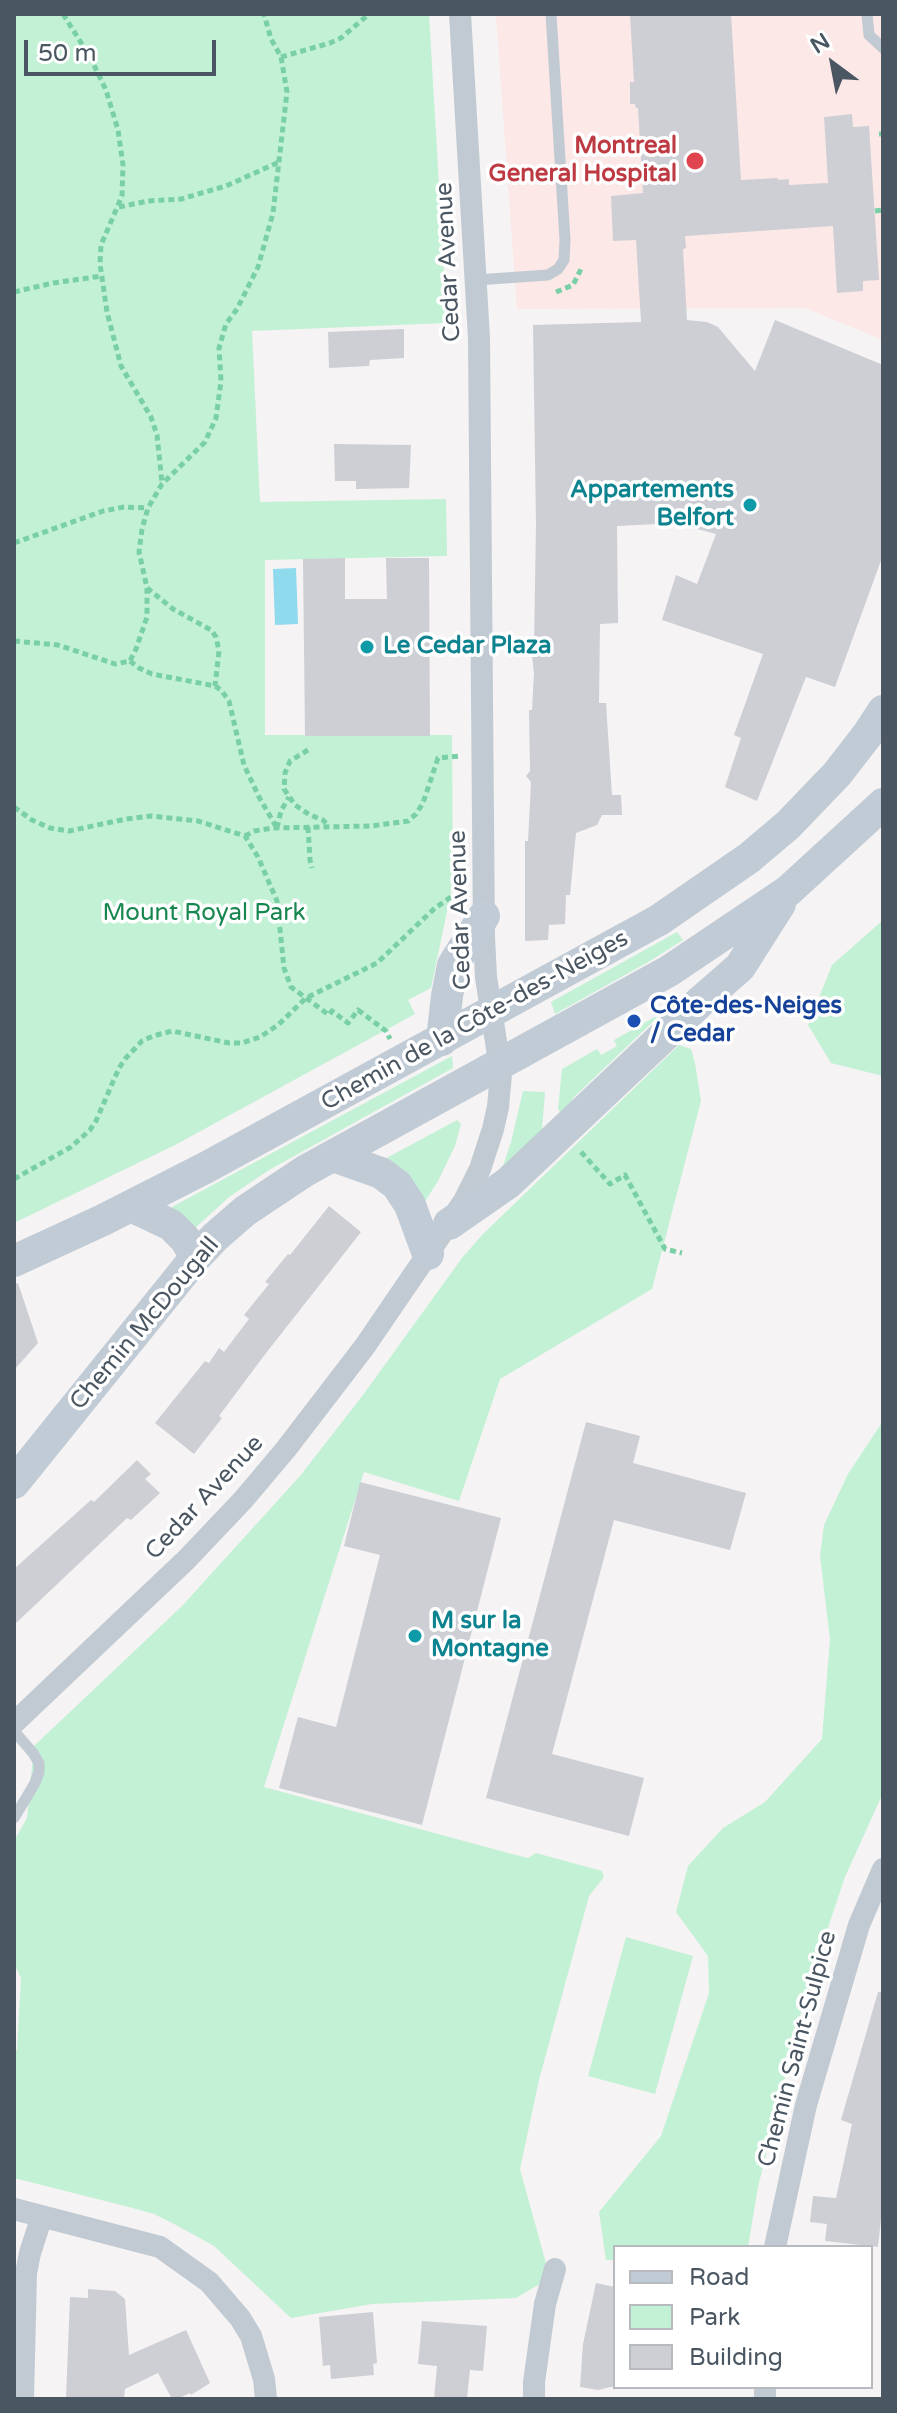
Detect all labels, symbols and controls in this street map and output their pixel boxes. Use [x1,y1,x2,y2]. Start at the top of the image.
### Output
scale bar [28,24,220,74]
north arrow [793,24,873,104]
text: N [806,28,835,59]
text: 50 m [38,39,96,68]
place label: Montreal General Hospital [489,133,677,189]
marker: Montreal General Hospital [684,150,706,172]
street label: Cedar Avenue [430,181,468,343]
place label: Appartements Belfort [570,477,734,533]
marker: Appartements Belfort [741,496,759,514]
place label: Le Cedar Plaza [383,633,551,661]
marker: Le Cedar Plaza [358,638,376,656]
street label: Cedar Avenue [444,830,478,990]
park label: Mount Royal Park [102,900,306,928]
street label: Chemin de la Côte-des-Neiges [317,924,633,1118]
place label: Côte-des-Neiges / Cedar [650,993,842,1049]
marker: Côte-des-Neiges / Cedar [625,1012,643,1030]
street label: Chemin McDougall [64,1232,226,1416]
street label: Cedar Avenue [140,1430,270,1566]
place label: M sur la Montagne [431,1608,549,1664]
marker: M sur la Montagne [406,1627,424,1645]
street label: Chemin Saint-Sulpice [753,1928,843,2170]
legend [613,2245,873,2389]
text: Road [689,2263,749,2292]
text: Park [689,2303,740,2332]
text: Building [689,2343,783,2372]

